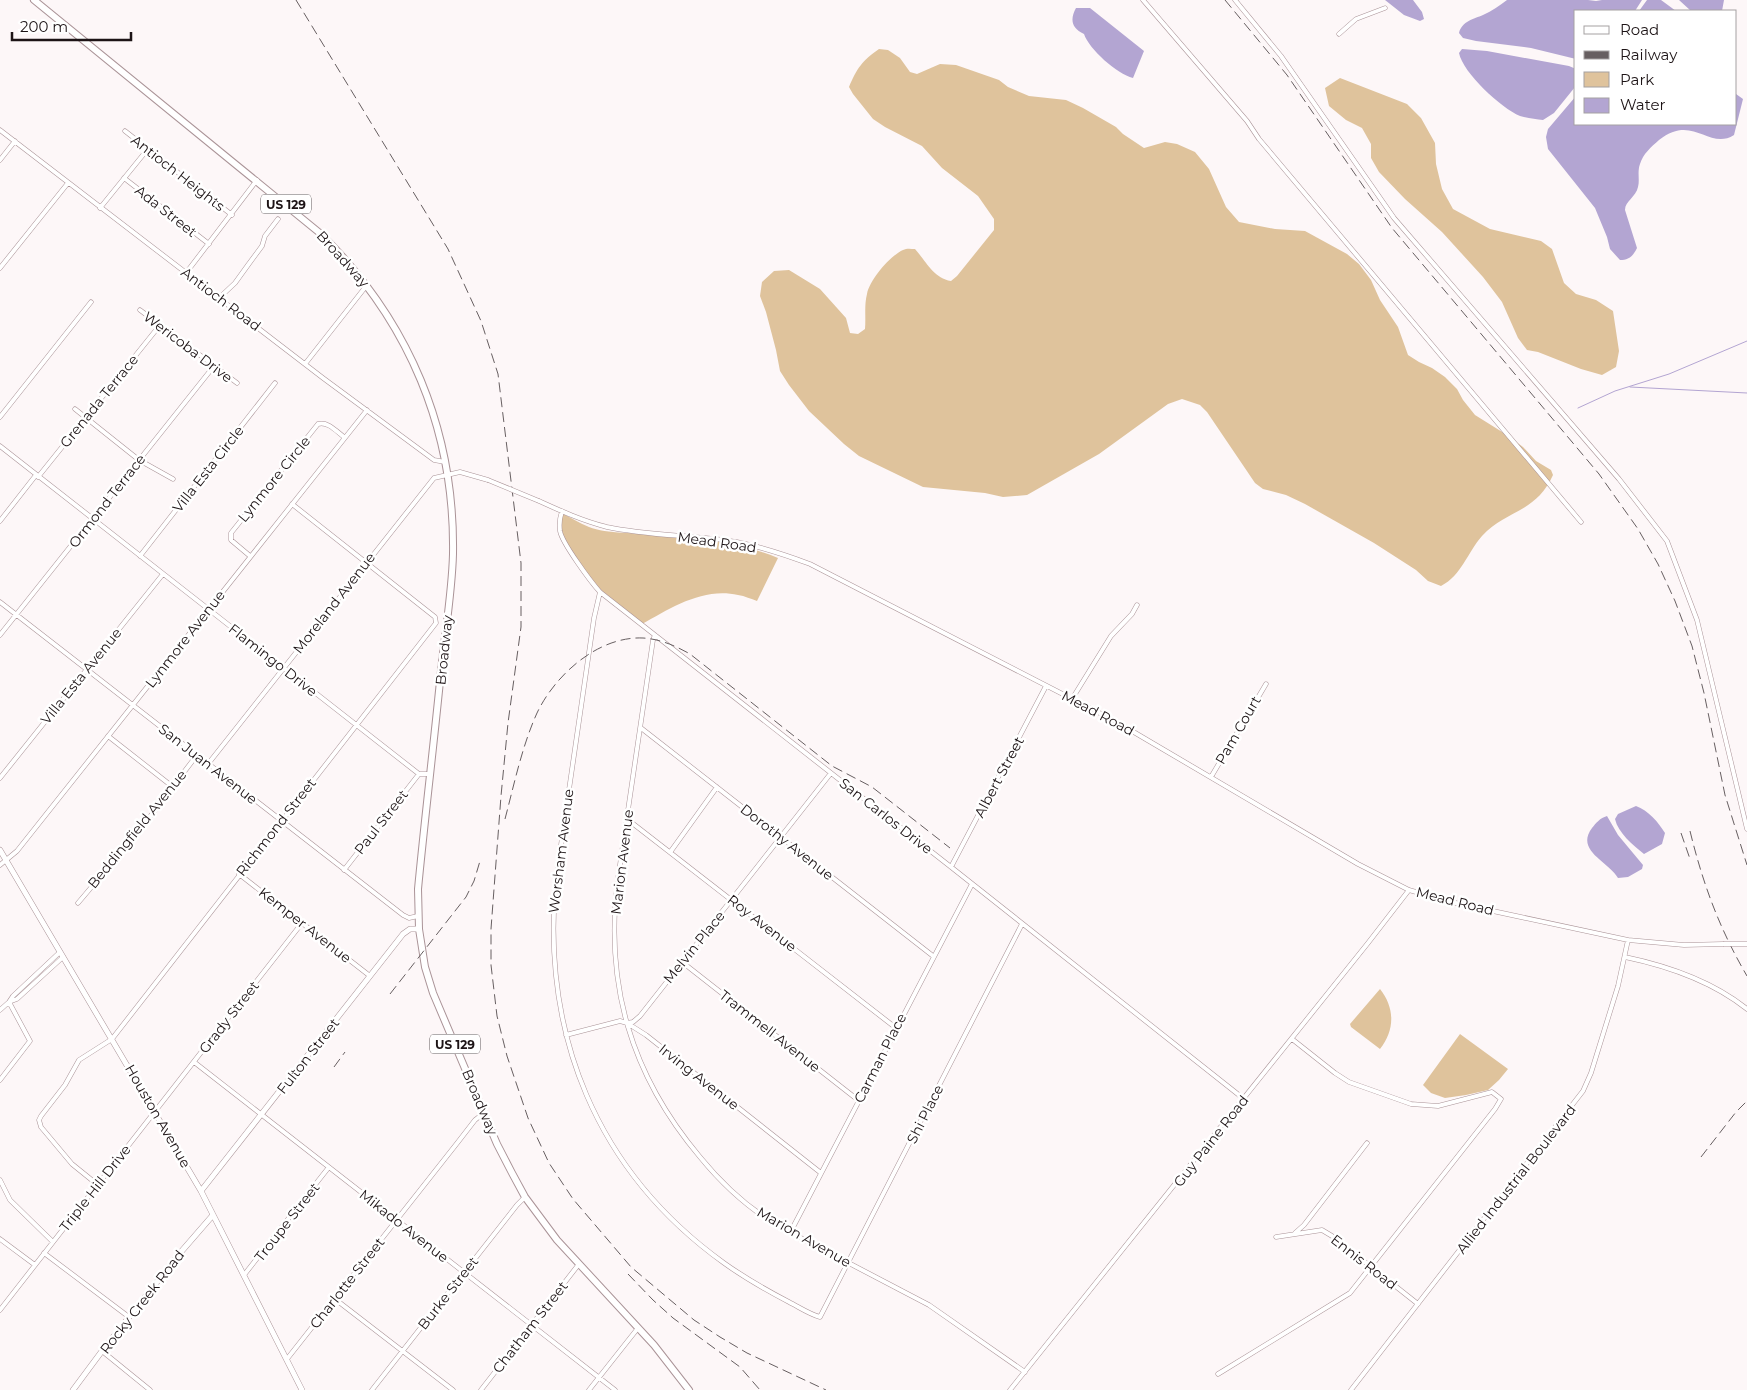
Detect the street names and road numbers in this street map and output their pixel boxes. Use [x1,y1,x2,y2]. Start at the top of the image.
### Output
street label: Antioch Heights [128,131,229,215]
street label: Ada Street [131,181,201,241]
road number: US 129 [261,194,311,213]
street label: Broadway [313,227,373,291]
street label: Antioch Road [178,263,264,335]
street label: Wericoba Drive [140,308,236,386]
street label: Grenada Terrace [56,351,142,451]
street label: Villa Esta Circle [168,422,248,516]
street label: Lynmore Circle [234,432,314,526]
street label: Ormond Terrace [65,450,149,552]
street label: Mead Road [676,528,758,556]
street label: Moreland Avenue [289,549,379,657]
street label: Lynmore Avenue [141,586,229,692]
street label: Broadway [431,614,457,686]
street label: Flamingo Drive [225,620,321,700]
street label: Villa Esta Avenue [37,624,125,728]
street label: Mead Road [1059,686,1137,740]
street label: Pam Court [1211,692,1265,767]
street label: San Juan Avenue [155,720,261,808]
street label: Albert Street [970,733,1028,821]
street label: Beddingfield Avenue [84,766,190,892]
street label: Richmond Street [232,774,320,880]
street label: San Carlos Drive [836,774,936,858]
street label: Paul Street [350,786,412,858]
street label: Worsham Avenue [544,788,578,914]
street label: Dorothy Avenue [737,800,837,884]
street label: Marion Avenue [607,808,637,916]
street label: Kemper Avenue [255,883,355,967]
street label: Mead Road [1414,883,1496,919]
street label: Roy Avenue [724,890,800,956]
street label: Melvin Place [659,907,729,987]
street label: Grady Street [195,977,263,1057]
street label: Trammell Avenue [716,986,824,1076]
street label: Carman Place [850,1010,910,1106]
street label: Fulton Street [273,1014,343,1098]
road number: US 129 [430,1034,480,1054]
street label: Irving Avenue [655,1040,743,1114]
street label: Houston Avenue [121,1061,195,1171]
street label: Broadway [458,1066,502,1138]
street label: Shi Place [902,1081,948,1147]
street label: Guy Paine Road [1170,1092,1252,1190]
street label: Allied Industrial Boulevard [1452,1101,1580,1257]
street label: Triple Hill Drive [55,1141,135,1235]
street label: Troupe Street [251,1179,324,1265]
street label: Mikado Avenue [356,1186,452,1266]
street label: Marion Avenue [754,1203,854,1271]
street label: Ennis Road [1327,1231,1401,1293]
street label: Charlotte Street [306,1233,388,1332]
street label: Rocky Creek Road [96,1246,188,1358]
street label: Burke Street [414,1253,482,1333]
street label: Chatham Street [488,1277,572,1377]

